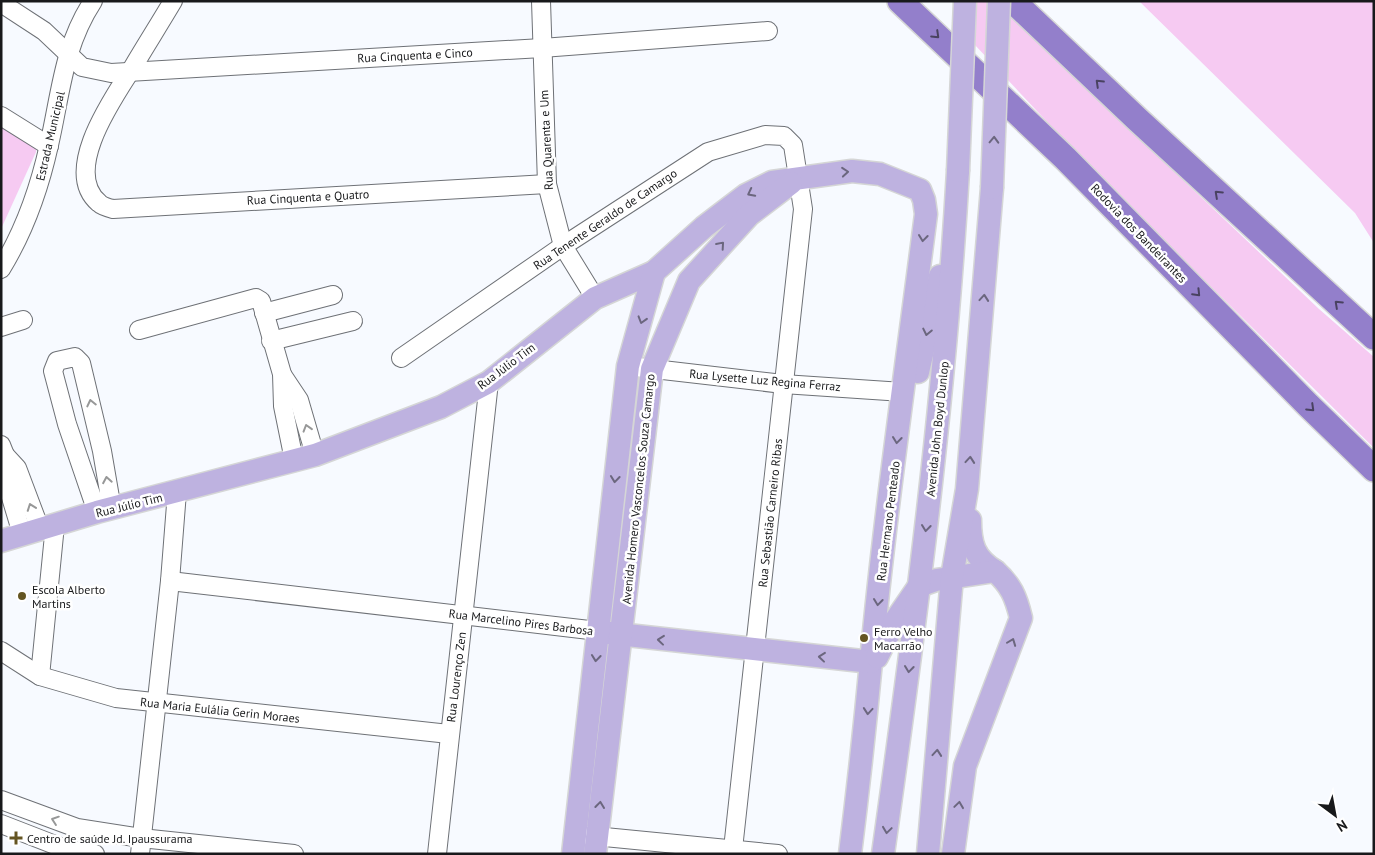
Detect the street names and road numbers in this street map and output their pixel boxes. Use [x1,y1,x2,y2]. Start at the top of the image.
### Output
street label: Rua Cinquenta e Cinco [357,44,473,66]
street label: Estrada Municipal [32,89,68,182]
street label: Rua Quarenta e Um [536,90,556,190]
street label: Rua Tenente Geraldo de Camargo [530,165,680,273]
street label: Rodovia dos Bandeirantes [1088,180,1190,286]
street label: Rua Cinquenta e Quatro [246,186,370,208]
street label: Rua Júlio Tim [474,339,538,393]
street label: Avenida John Boyd Dunlop [922,361,952,497]
street label: Rua Lysette Luz Regina Ferraz [689,366,841,394]
street label: Avenida Homero Vasconcelos Souza Camargo [618,373,658,605]
street label: Rua Sebastião Carneiro Ribas [755,438,785,588]
street label: Rua Hermano Penteado [873,460,903,582]
street label: Rua Júlio Tim [94,489,164,521]
street label: Rua Marcelino Pires Barbosa [448,606,594,638]
street label: Rua Lourenço Zen [443,631,469,723]
street label: Rua Maria Eulália Gerin Moraes [139,694,301,726]

